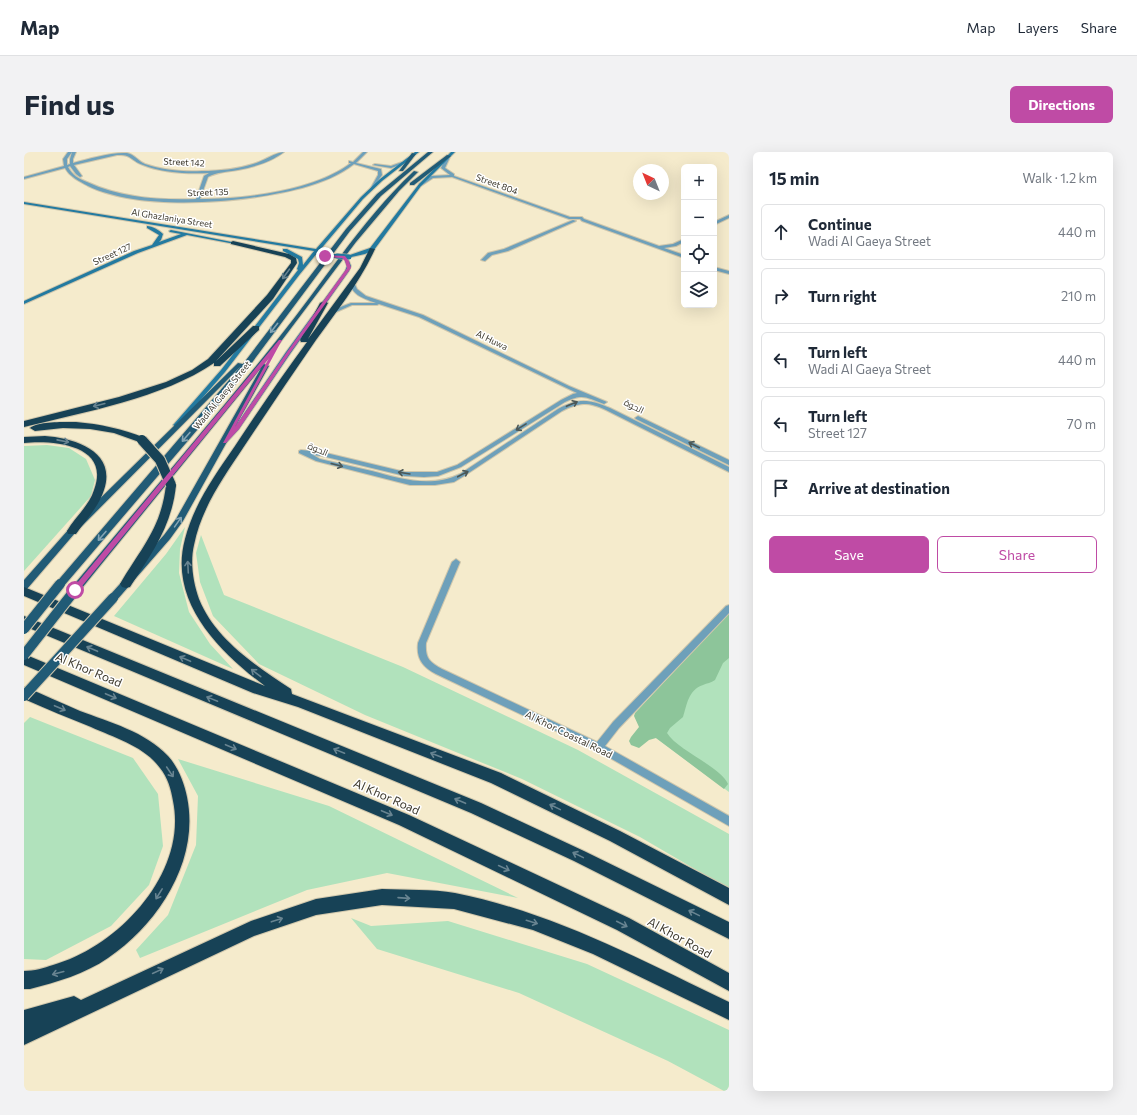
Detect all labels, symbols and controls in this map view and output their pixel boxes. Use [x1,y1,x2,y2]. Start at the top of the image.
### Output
text: Map [20,16,59,39]
text: Map [967,19,995,36]
text: Layers [1017,19,1059,36]
text: Share [1081,19,1117,36]
button: Directions [1010,86,1113,123]
text: Find us [24,87,115,121]
street label: Street 142 [163,155,205,169]
north arrow [633,164,669,200]
map controls [681,164,717,308]
button: + [681,164,717,200]
text: 15 min [769,168,819,189]
text: Walk · 1.2 km [1023,170,1097,186]
street label: Street 804 [474,171,520,197]
street label: Street 135 [187,186,229,198]
button: − [681,200,717,236]
street label: Al Ghazlaniya Street [131,206,214,230]
text: Continue [808,215,872,233]
icon: ahead [770,221,792,243]
text: 440 m [1058,224,1096,240]
text: Wadi Al Gaeya Street [808,233,931,249]
button: locate [681,236,717,272]
street label: Street 127 [91,241,133,267]
route end [316,247,334,265]
one-way arrow [282,269,291,280]
button: layers [681,272,717,308]
icon: right [770,285,792,307]
text: Turn right [808,287,877,305]
text: 210 m [1061,288,1096,304]
one-way arrow [270,323,279,334]
street label: Al Huwa [474,328,510,352]
text: Turn left [808,343,867,361]
icon: left [770,349,792,371]
text: 440 m [1058,352,1096,368]
street label: Wadi Al Gaeya Street [191,358,253,432]
text: Wadi Al Gaeya Street [808,361,931,377]
street label: الحوة [622,397,646,415]
one-way arrow [566,400,578,407]
one-way arrow [92,402,105,409]
text: Turn left [808,407,867,425]
icon: left [770,413,792,435]
text: 70 m [1067,416,1096,432]
one-way arrow [515,424,527,432]
text: Street 127 [808,425,867,441]
one-way arrow [182,432,191,443]
one-way arrow [56,437,69,445]
street label: الحوة [306,440,330,458]
one-way arrow [688,441,700,449]
one-way arrow [330,462,343,469]
one-way arrow [398,469,411,477]
one-way arrow [457,470,469,477]
icon: arrive [770,477,792,499]
text: Arrive at destination [808,479,950,497]
one-way arrow [174,517,182,528]
one-way arrow [97,531,106,541]
button: Save [769,536,929,573]
button: Share [937,536,1097,573]
one-way arrow [184,561,192,574]
route start [66,581,84,599]
one-way arrow [86,645,98,653]
street label: Al Khor Road [54,649,124,689]
one-way arrow [180,654,192,662]
one-way arrow [250,669,261,677]
one-way arrow [105,693,117,700]
one-way arrow [206,695,218,703]
one-way arrow [54,705,66,712]
street label: Al Khor Coastal Road [523,708,615,760]
one-way arrow [225,743,237,751]
one-way arrow [334,747,346,755]
one-way arrow [430,751,442,759]
one-way arrow [166,766,174,777]
street label: Al Khor Road [352,775,422,817]
one-way arrow [454,797,466,804]
one-way arrow [549,803,561,810]
one-way arrow [380,809,392,817]
one-way arrow [572,851,584,858]
one-way arrow [498,865,510,872]
one-way arrow [154,888,162,900]
one-way arrow [397,895,410,902]
one-way arrow [689,909,701,916]
street label: Al Khor Road [646,914,714,960]
one-way arrow [271,916,284,923]
one-way arrow [525,919,538,926]
one-way arrow [615,921,627,928]
one-way arrow [152,967,164,975]
one-way arrow [52,970,65,977]

